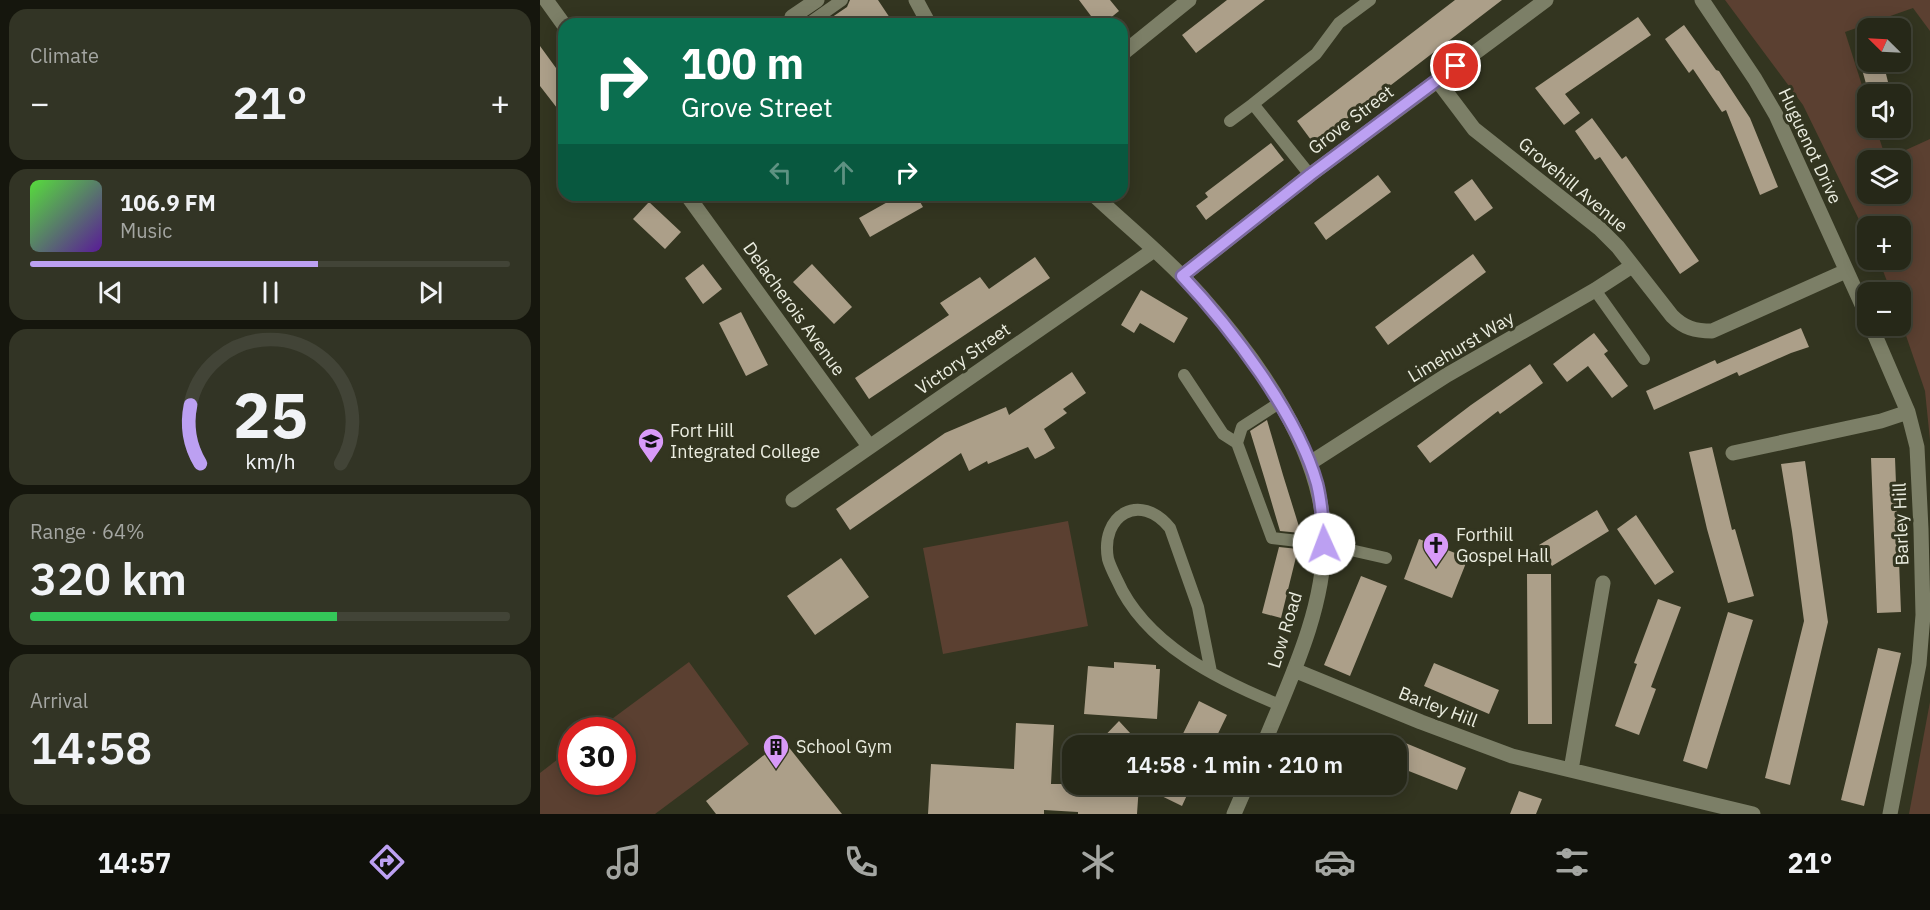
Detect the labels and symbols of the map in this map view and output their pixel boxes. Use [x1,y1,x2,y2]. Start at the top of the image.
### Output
north arrow [1857,18,1911,72]
pin [1430,40,1481,91]
street label: Grove Street [1303,80,1398,159]
street label: Huguenot Drive [1774,84,1847,207]
street label: Grovehill Avenue [1514,132,1633,237]
street label: Delacherois Avenue [738,237,851,380]
street label: Limehurst Way [1403,306,1518,387]
street label: Victory Street [911,318,1014,400]
place label: Fort Hill Integrated College [670,419,820,463]
school or university icon: Fort Hill Integrated College [636,426,666,464]
street label: Barley Hill [1888,482,1913,566]
position arrow [1292,512,1356,576]
place label: Forthill Gospel Hall [1456,523,1549,567]
church icon: Forthill Gospel Hall [1421,530,1451,568]
street label: Low Road [1262,589,1307,671]
street label: Barley Hill [1395,681,1481,732]
speed limit sign: 30 [558,717,636,795]
building icon: School Gym [761,732,791,770]
place label: School Gym [796,735,892,758]

